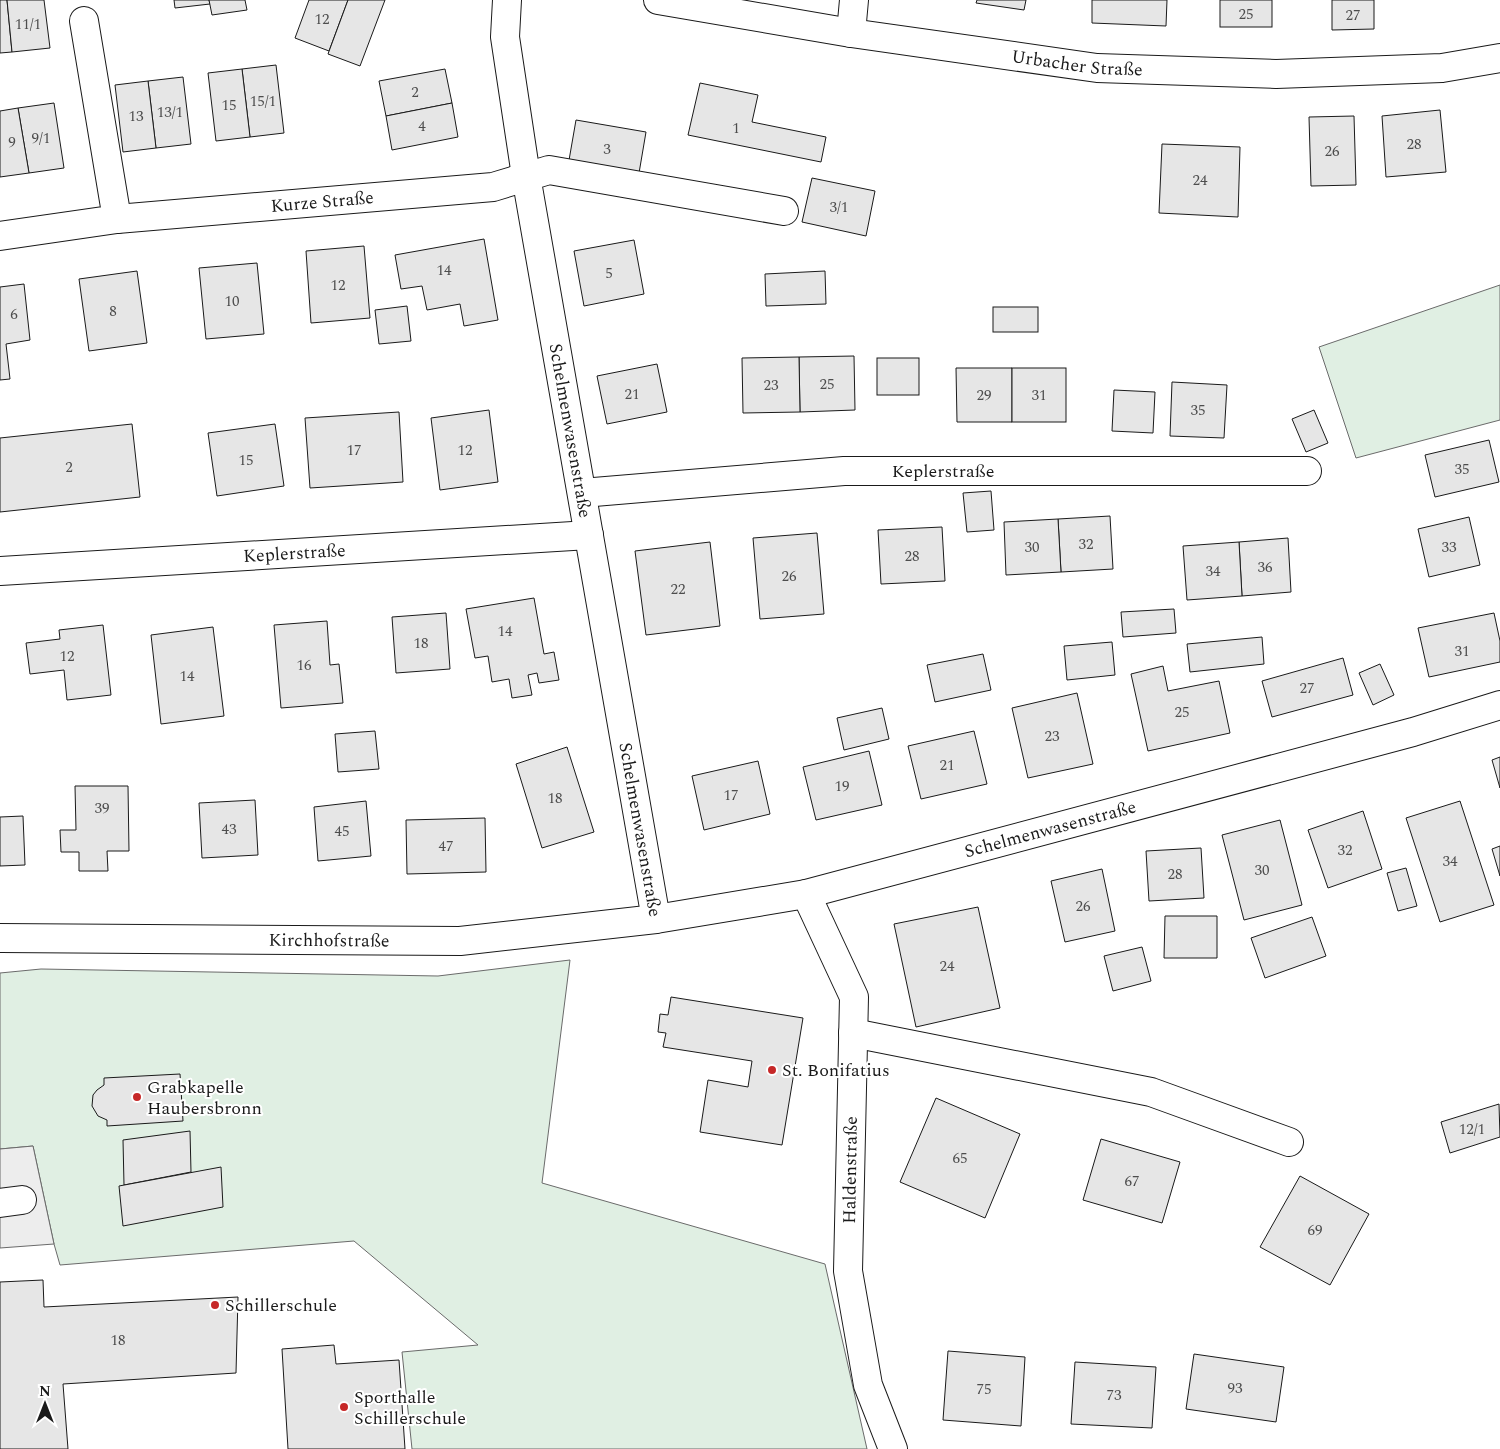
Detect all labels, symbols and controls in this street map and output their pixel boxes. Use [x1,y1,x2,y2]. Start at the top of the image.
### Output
house number: 25 [1238,3,1254,26]
house number: 27 [1345,4,1361,27]
house number: 12 [314,8,330,31]
house number: 11/1 [15,13,41,36]
street label: Urbacher Straße [1010,43,1143,84]
house number: 2 [411,81,419,104]
house number: 15/1 [250,90,276,113]
house number: 15 [221,94,237,117]
house number: 13/1 [157,101,183,124]
house number: 13 [128,105,144,128]
house number: 4 [418,115,426,138]
house number: 1 [732,117,740,140]
house number: 9/1 [32,127,50,150]
house number: 9 [8,131,16,154]
house number: 28 [1406,133,1422,156]
house number: 3 [603,138,611,161]
house number: 26 [1324,140,1340,163]
house number: 24 [1192,169,1208,192]
street label: Kurze Straße [270,184,375,220]
house number: 3/1 [830,196,848,219]
house number: 14 [436,259,452,282]
house number: 5 [605,262,613,285]
house number: 12 [330,274,346,297]
house number: 10 [224,290,240,313]
house number: 8 [109,300,117,323]
house number: 6 [10,303,18,326]
street label: Schelmenwasenstraße [542,341,599,520]
house number: 25 [819,373,835,396]
house number: 23 [763,374,779,397]
house number: 21 [624,383,640,406]
house number: 29 [976,384,992,407]
house number: 31 [1031,384,1047,407]
house number: 35 [1190,399,1206,422]
house number: 17 [346,439,362,462]
house number: 12 [457,439,473,462]
house number: 15 [238,449,254,472]
house number: 2 [65,456,73,479]
street label: Keplerstraße [892,458,994,485]
house number: 35 [1454,458,1470,481]
house number: 32 [1078,533,1094,556]
house number: 30 [1024,536,1040,559]
house number: 33 [1441,536,1457,559]
street label: Keplerstraße [242,537,347,570]
house number: 28 [904,545,920,568]
house number: 36 [1257,556,1273,579]
house number: 34 [1205,560,1221,583]
house number: 26 [781,565,797,588]
house number: 22 [670,578,686,601]
house number: 14 [497,620,513,643]
house number: 18 [413,632,429,655]
house number: 31 [1454,640,1470,663]
house number: 12 [59,645,75,668]
house number: 16 [296,654,312,677]
house number: 14 [179,665,195,688]
house number: 27 [1299,677,1315,700]
house number: 25 [1174,701,1190,724]
house number: 23 [1044,725,1060,748]
street label: Schelmenwasenstraße [611,740,668,919]
house number: 21 [939,754,955,777]
house number: 19 [834,775,850,798]
house number: 17 [723,784,739,807]
house number: 18 [547,787,563,810]
street label: Schelmenwasenstraße [961,793,1139,865]
house number: 39 [94,797,110,820]
house number: 43 [221,818,237,841]
house number: 45 [334,820,350,843]
house number: 47 [438,835,454,858]
house number: 32 [1337,839,1353,862]
house number: 34 [1442,850,1458,873]
house number: 30 [1254,859,1270,882]
house number: 28 [1167,863,1183,886]
house number: 26 [1075,895,1091,918]
street label: Kirchhofstraße [268,927,390,955]
house number: 24 [939,955,955,978]
place label: St. Bonifatius [782,1057,890,1084]
marker: St. Bonifatius [766,1064,778,1076]
place label: Grabkapelle Haubersbronn [147,1074,262,1122]
marker: Grabkapelle Haubersbronn [131,1091,143,1103]
street label: Haldenstraße [836,1116,865,1224]
house number: 12/1 [1459,1118,1485,1141]
house number: 65 [952,1147,968,1170]
house number: 67 [1124,1170,1140,1193]
house number: 69 [1307,1219,1323,1242]
place label: Schillerschule [225,1292,337,1319]
marker: Schillerschule [209,1299,221,1311]
house number: 18 [110,1329,126,1352]
house number: 93 [1227,1377,1243,1400]
house number: 75 [976,1378,992,1401]
north arrow [20,1379,70,1429]
text: N [39,1381,51,1402]
place label: Sporthalle Schillerschule [354,1384,466,1432]
house number: 73 [1106,1384,1122,1407]
marker: Sporthalle Schillerschule [338,1401,350,1413]

